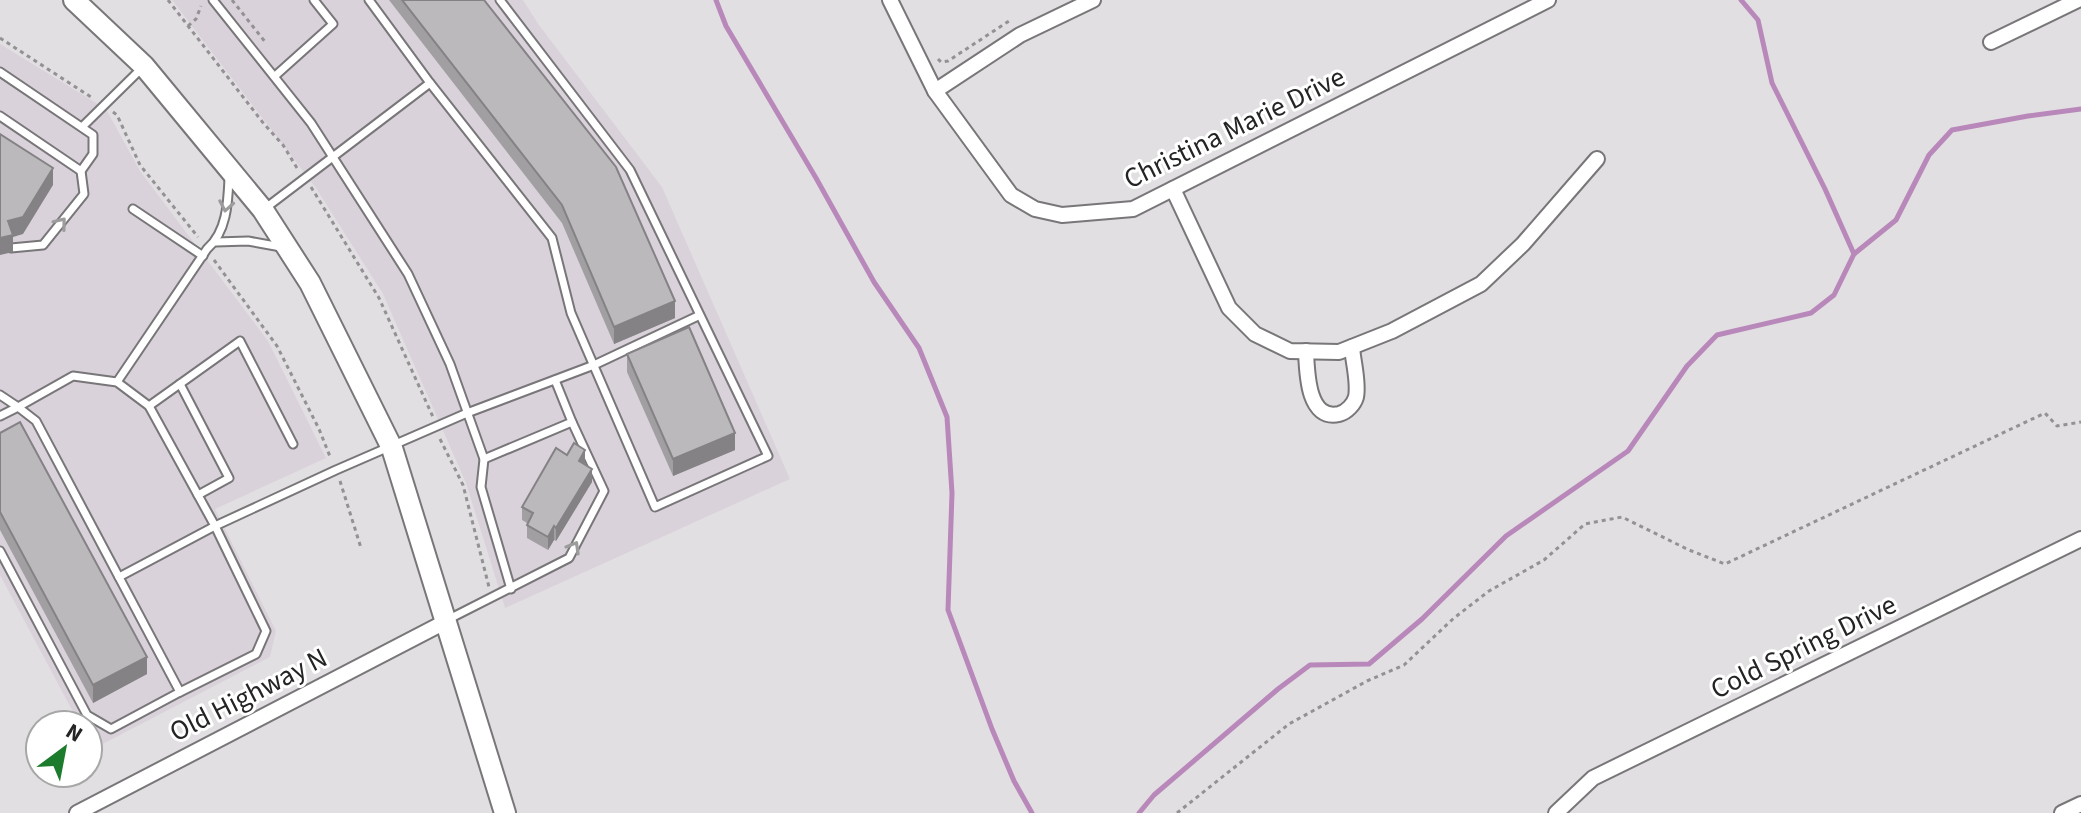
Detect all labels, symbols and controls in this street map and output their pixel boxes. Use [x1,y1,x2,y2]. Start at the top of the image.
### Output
street label: Christina Marie Drive [1117,57,1352,199]
one-way arrow [218,200,235,213]
one-way arrow [51,217,65,232]
one-way arrow [564,541,580,556]
street label: Cold Spring Drive [1704,585,1903,709]
street label: Old Highway N [163,638,334,752]
north arrow [24,709,104,789]
text: N [59,715,89,750]

